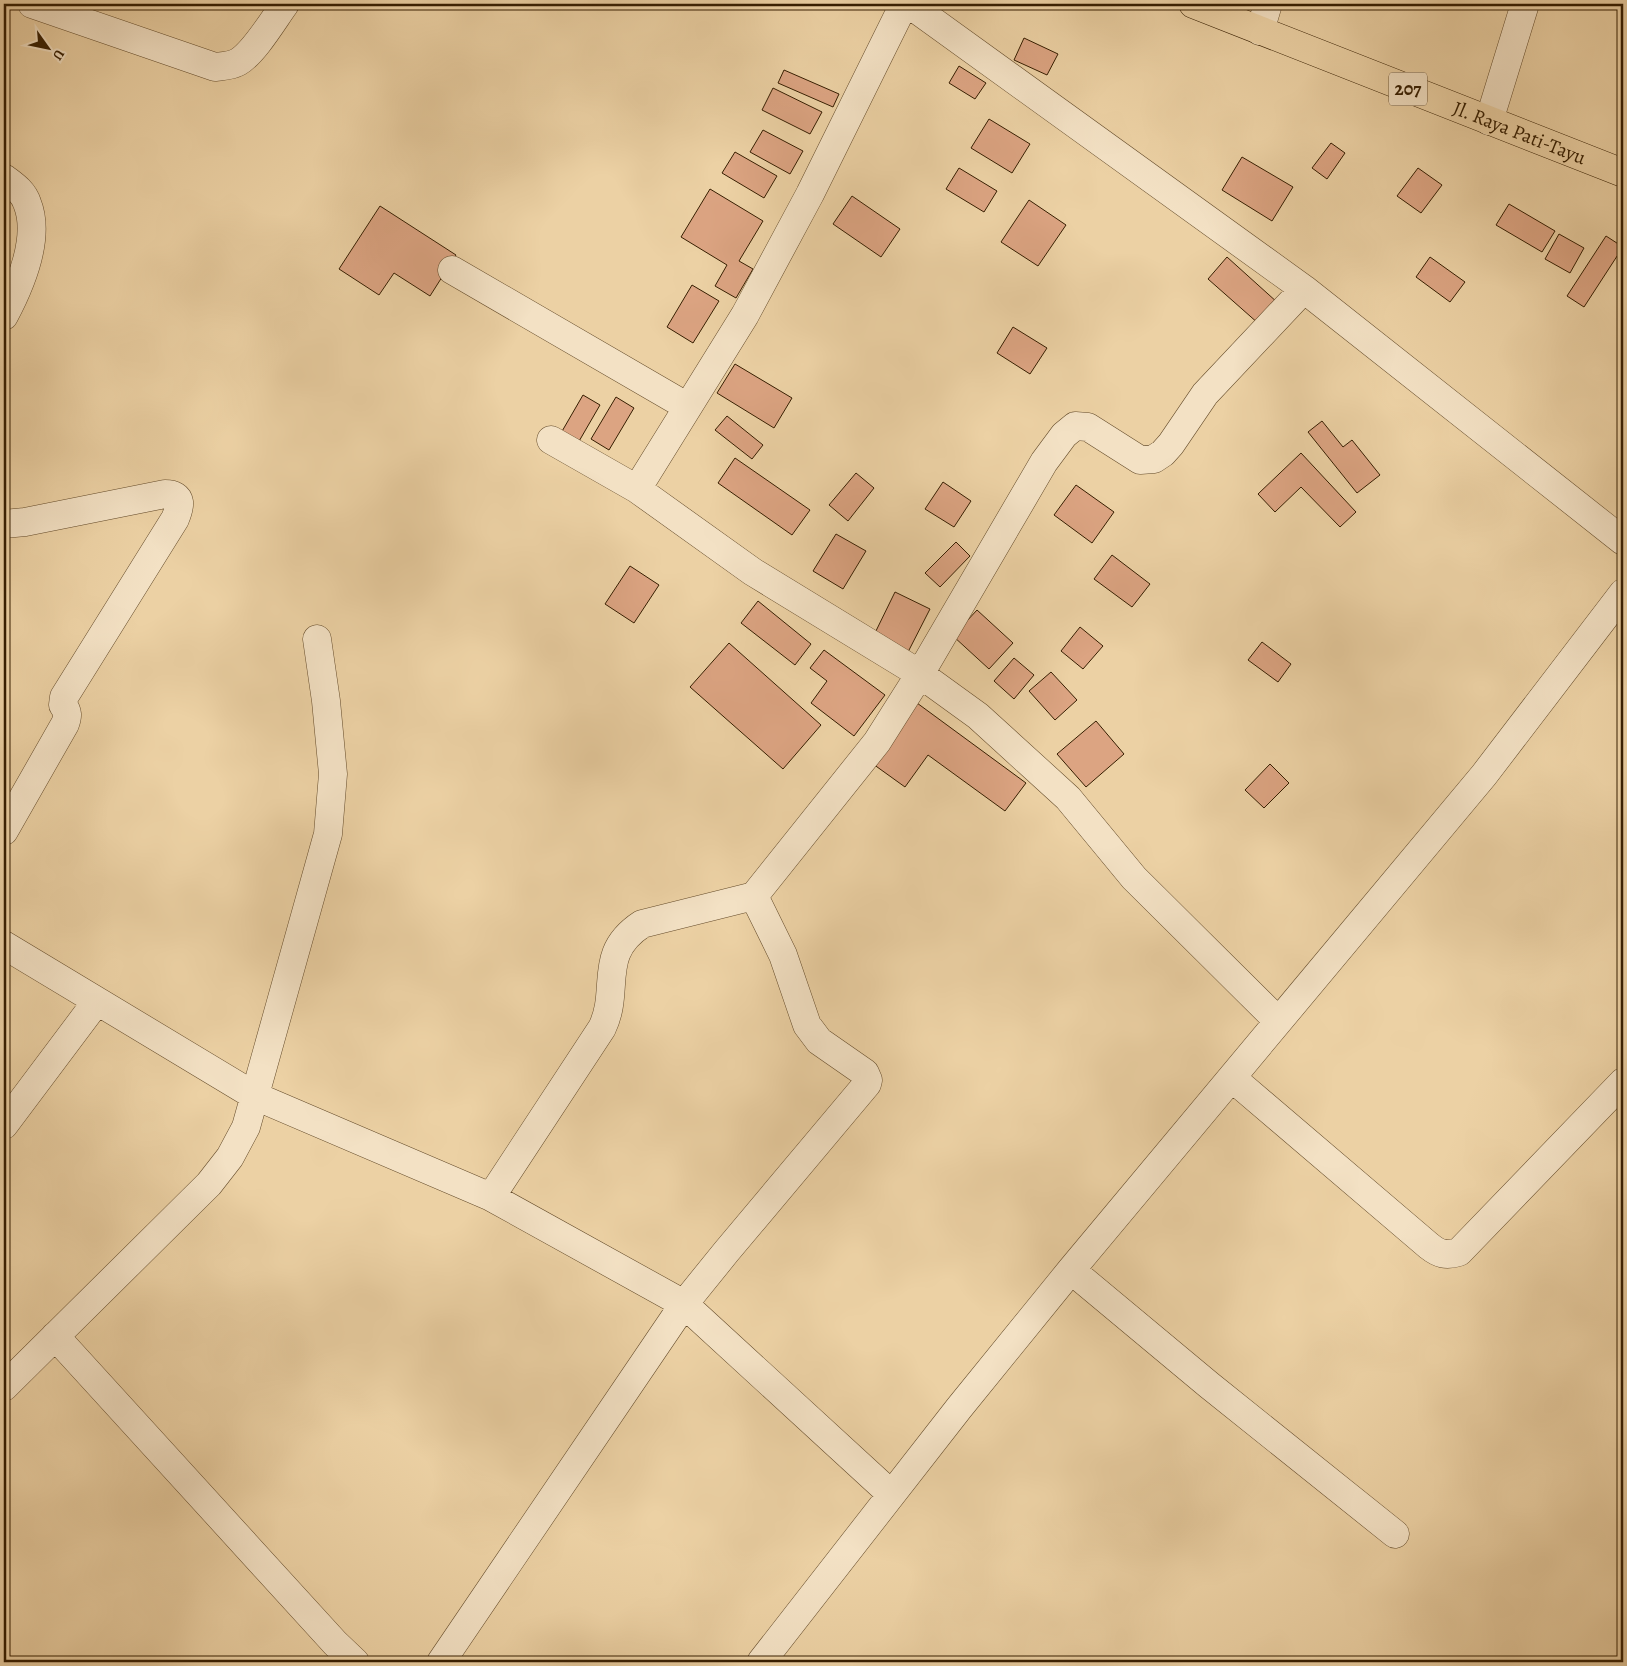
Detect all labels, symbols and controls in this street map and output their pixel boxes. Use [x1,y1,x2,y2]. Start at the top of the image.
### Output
north arrow [22,22,72,72]
text: U [48,46,69,64]
road number: 207 [1389,72,1427,106]
street label: Jl. Raya Pati-Tayu [1449,94,1590,171]

